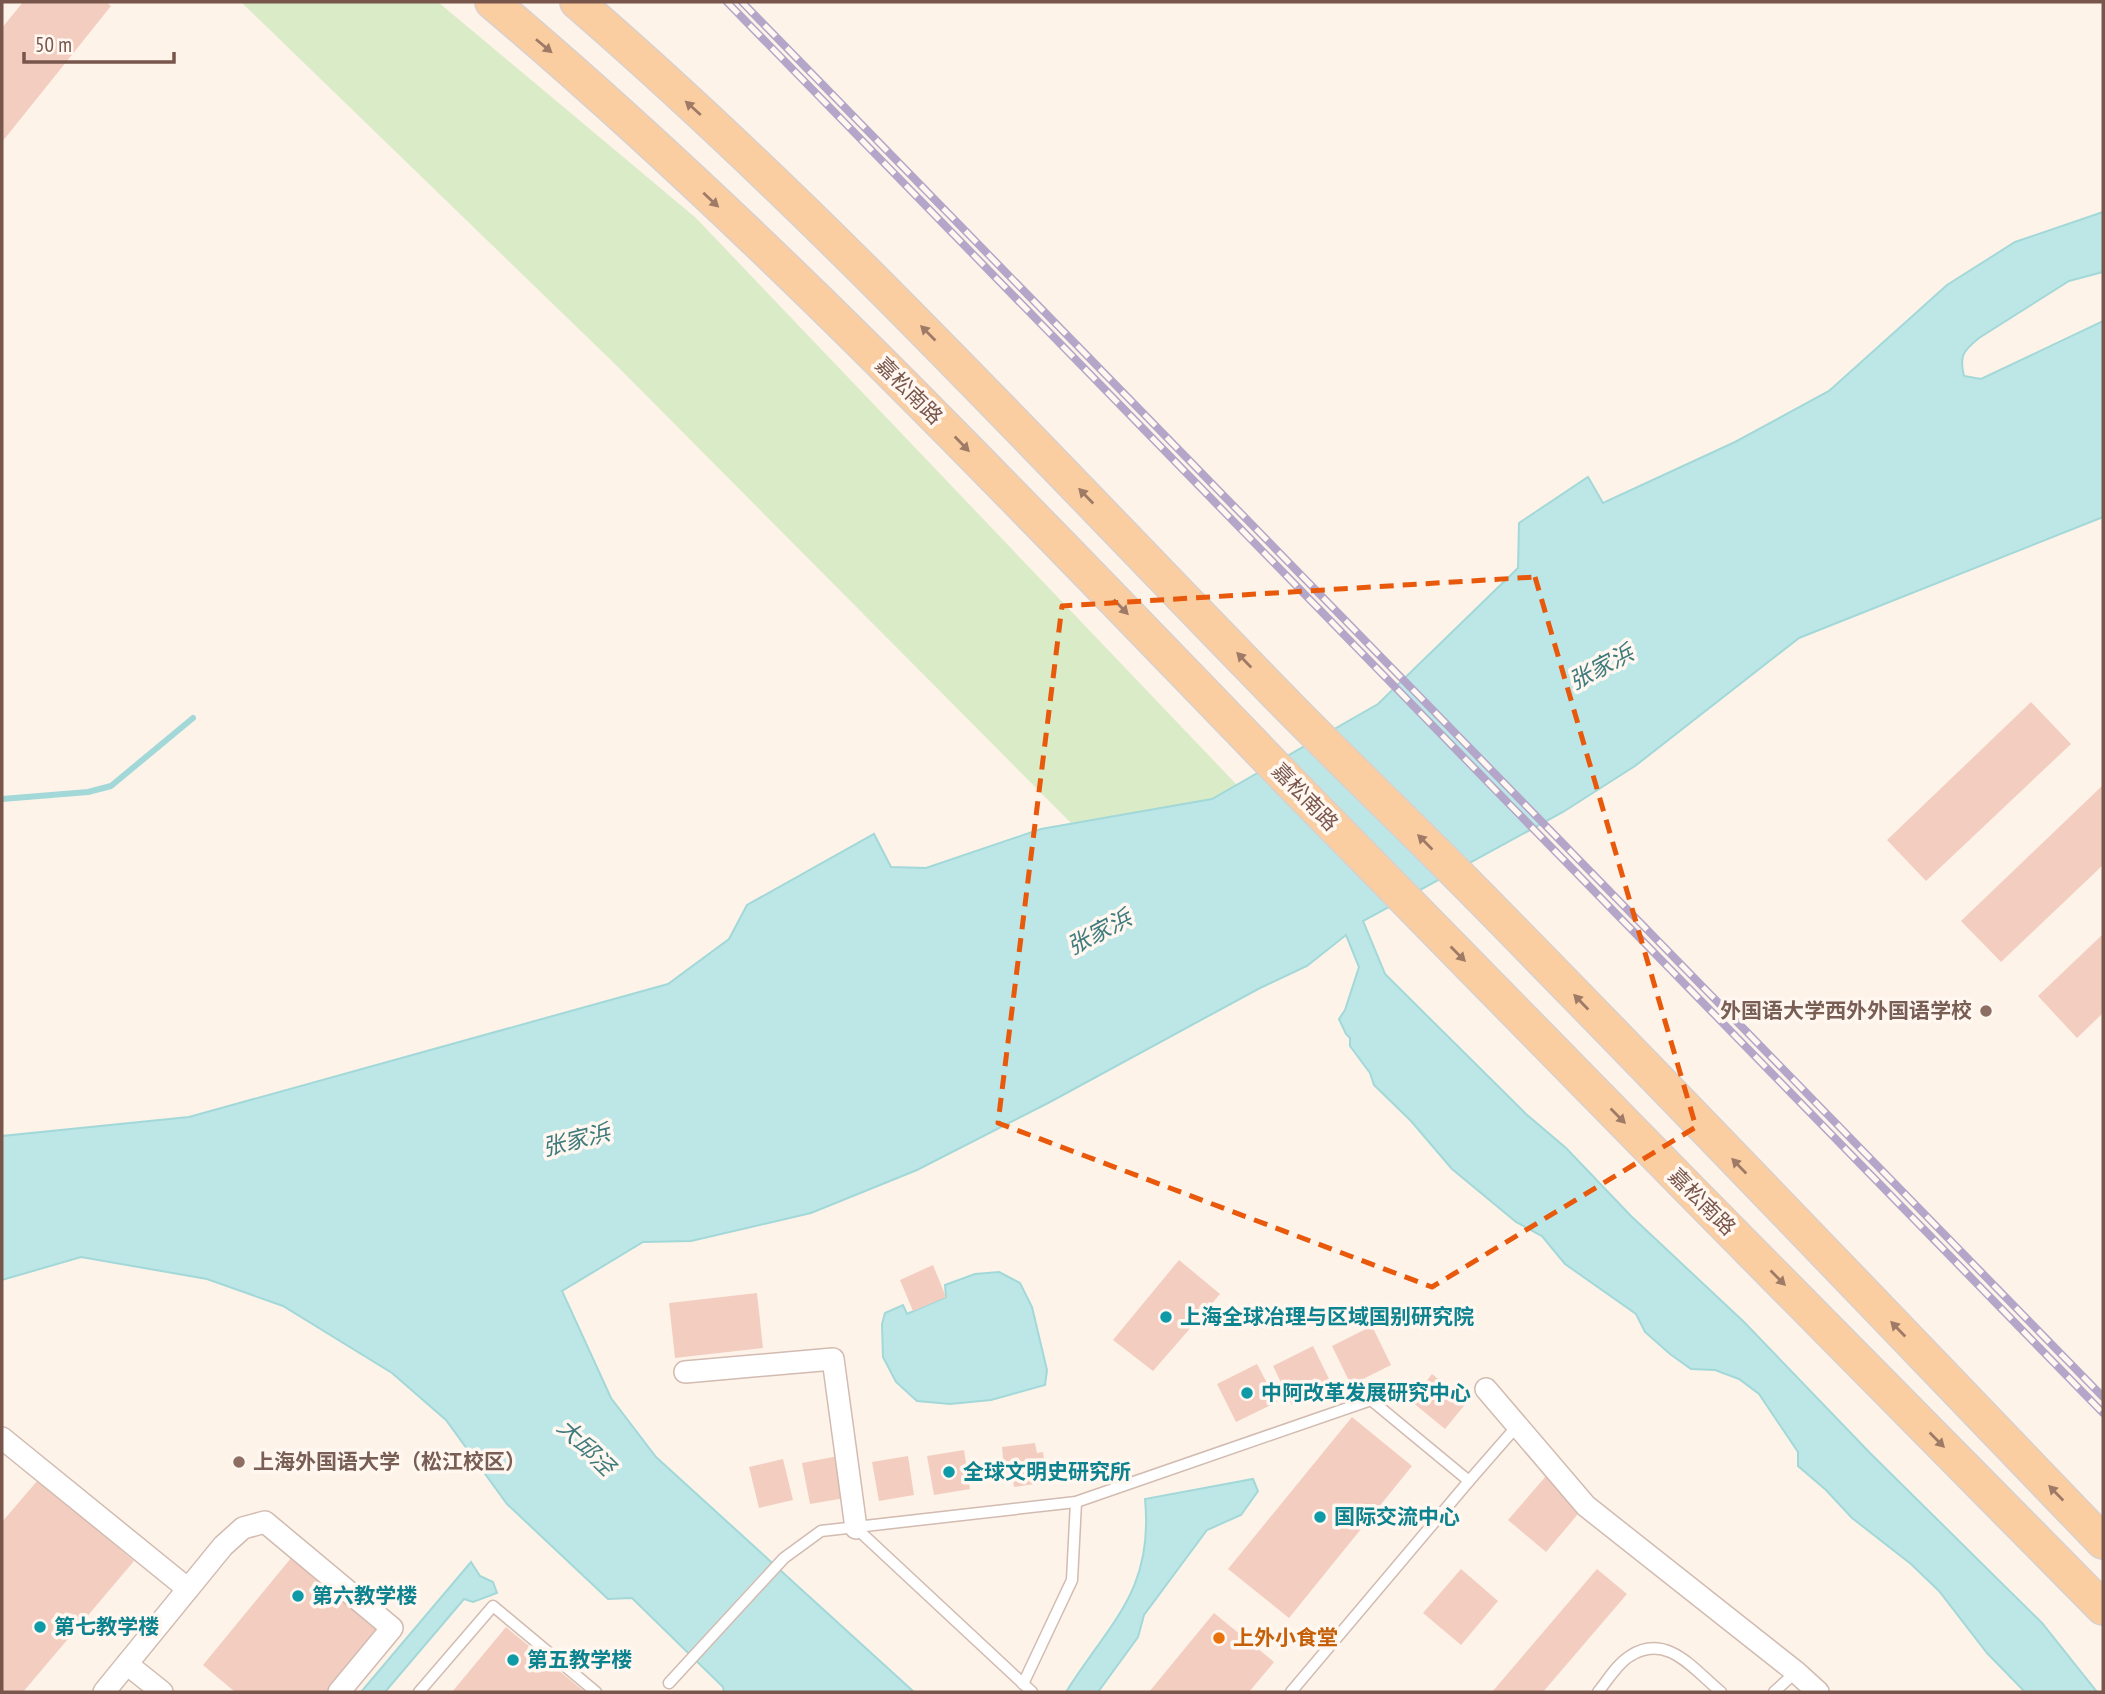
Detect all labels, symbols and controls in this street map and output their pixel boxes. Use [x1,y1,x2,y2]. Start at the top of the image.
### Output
scale bar [24,21,175,65]
text: 50 m [35,31,72,58]
one-way arrow [535,38,552,53]
one-way arrow [685,100,702,116]
one-way arrow [702,192,720,208]
one-way arrow [919,325,936,342]
street label: 嘉松南路 [870,351,949,430]
one-way arrow [954,435,970,452]
one-way arrow [1078,488,1095,505]
one-way arrow [1112,598,1128,615]
water label: 张家浜 [1563,637,1640,696]
one-way arrow [1236,652,1252,669]
street label: 嘉松南路 [1266,757,1344,836]
one-way arrow [1417,834,1433,851]
water label: 张家浜 [1061,902,1138,961]
one-way arrow [1450,945,1466,962]
one-way arrow [1574,994,1590,1011]
place label: 外国语大学西外外国语学校 [1720,997,1972,1024]
marker: 外国语大学西外外国语学校 [1978,1003,1994,1019]
one-way arrow [1610,1108,1626,1124]
water label: 张家浜 [539,1117,615,1162]
one-way arrow [1731,1157,1748,1174]
street label: 嘉松南路 [1663,1162,1742,1241]
one-way arrow [1769,1269,1785,1286]
place label: 上海全球冶理与区域国别研究院 [1180,1303,1474,1330]
marker: 上海全球冶理与区域国别研究院 [1158,1309,1174,1325]
one-way arrow [1890,1321,1906,1338]
place label: 中阿改革发展研究中心 [1261,1379,1471,1406]
marker: 中阿改革发展研究中心 [1239,1385,1255,1401]
water label: 大邱泾 [551,1412,623,1482]
one-way arrow [1929,1431,1945,1448]
place label: 上海外国语大学（松江校区） [253,1448,526,1475]
marker: 上海外国语大学（松江校区） [231,1454,247,1470]
place label: 全球文明史研究所 [963,1458,1131,1485]
marker: 全球文明史研究所 [941,1464,957,1480]
one-way arrow [2047,1484,2064,1501]
place label: 国际交流中心 [1334,1503,1460,1530]
marker: 国际交流中心 [1312,1509,1328,1525]
place label: 第六教学楼 [312,1582,417,1609]
marker: 第六教学楼 [290,1588,306,1604]
place label: 第七教学楼 [54,1613,159,1640]
marker: 第七教学楼 [32,1619,48,1635]
place label: 上外小食堂 [1233,1624,1338,1651]
marker: 上外小食堂 [1211,1630,1227,1646]
place label: 第五教学楼 [527,1646,632,1673]
marker: 第五教学楼 [505,1652,521,1668]

